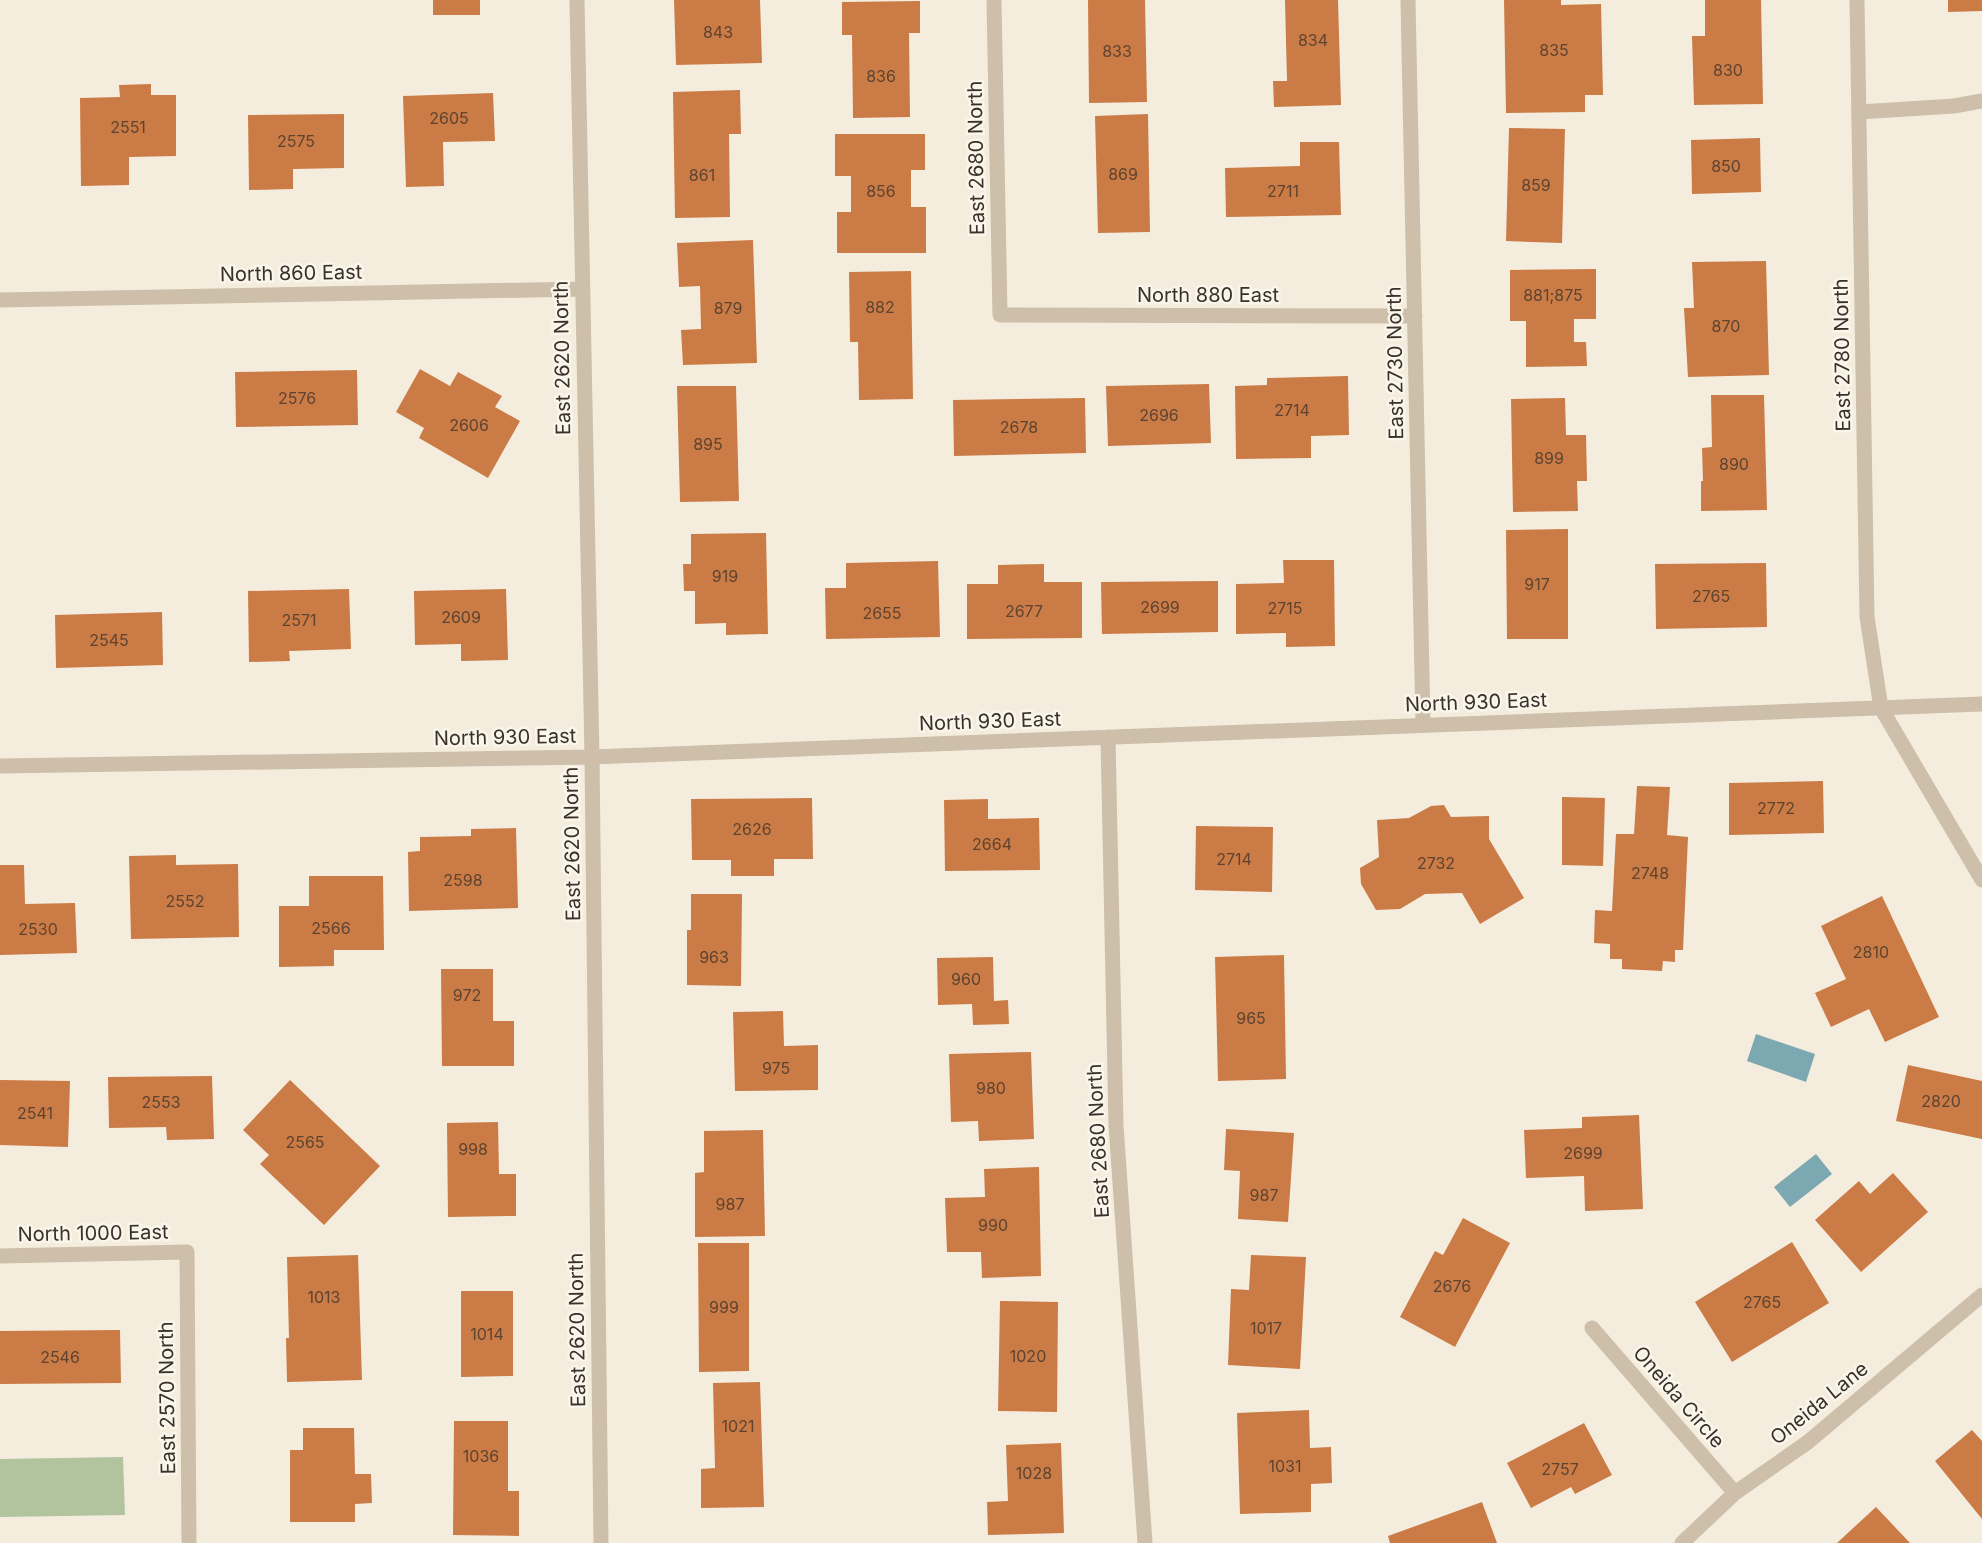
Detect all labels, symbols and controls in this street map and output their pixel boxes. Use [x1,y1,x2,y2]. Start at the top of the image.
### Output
house number: 843 [703,22,733,42]
house number: 834 [1298,30,1328,50]
house number: 835 [1539,40,1569,60]
house number: 833 [1102,41,1132,61]
house number: 830 [1713,60,1743,80]
house number: 836 [866,66,896,86]
street label: East 2680 North [963,81,989,235]
house number: 2605 [429,108,469,128]
house number: 2551 [110,117,146,137]
house number: 2575 [277,131,315,151]
house number: 850 [1711,156,1741,176]
house number: 869 [1108,164,1138,184]
house number: 861 [689,165,715,185]
house number: 859 [1521,175,1551,195]
house number: 856 [866,181,896,201]
house number: 2711 [1267,181,1299,201]
street label: North 860 East [220,260,363,286]
street label: East 2780 North [1829,278,1855,432]
street label: East 2620 North [549,281,575,435]
street label: North 880 East [1137,283,1280,307]
house number: 881;875 [1523,285,1583,305]
street label: East 2730 North [1382,286,1408,440]
house number: 882 [865,297,895,317]
house number: 879 [714,298,742,318]
house number: 870 [1712,316,1740,336]
house number: 2576 [278,388,316,408]
house number: 2714 [1274,400,1310,420]
house number: 2696 [1139,405,1179,425]
house number: 2606 [449,415,489,435]
house number: 2678 [1000,417,1038,437]
house number: 895 [693,434,723,454]
house number: 899 [1534,448,1564,468]
house number: 890 [1719,454,1749,474]
house number: 919 [712,566,738,586]
house number: 917 [1524,574,1550,594]
house number: 2765 [1692,586,1730,606]
house number: 2699 [1140,597,1180,617]
house number: 2715 [1267,598,1303,618]
house number: 2677 [1005,601,1043,621]
house number: 2655 [862,603,902,623]
house number: 2609 [441,607,481,627]
house number: 2571 [281,610,317,630]
house number: 2545 [89,630,129,650]
street label: North 930 East [1404,688,1548,716]
street label: North 930 East [918,707,1062,735]
street label: North 930 East [434,724,577,750]
street label: East 2620 North [559,767,585,921]
house number: 2772 [1757,798,1795,818]
house number: 2626 [732,819,772,839]
house number: 2664 [972,834,1012,854]
house number: 2714 [1216,849,1252,869]
house number: 2732 [1417,853,1455,873]
house number: 2748 [1631,863,1669,883]
house number: 2598 [443,870,483,890]
house number: 2552 [166,891,204,911]
house number: 2566 [311,918,351,938]
house number: 2530 [18,919,58,939]
house number: 2810 [1853,942,1889,962]
house number: 963 [699,947,729,967]
house number: 960 [951,969,981,989]
house number: 972 [453,985,481,1005]
house number: 965 [1236,1008,1266,1028]
house number: 975 [762,1058,790,1078]
street label: East 2680 North [1082,1063,1114,1219]
house number: 980 [976,1078,1006,1098]
house number: 2820 [1921,1091,1961,1111]
house number: 2553 [141,1092,181,1112]
house number: 2541 [17,1103,53,1123]
house number: 2565 [285,1132,325,1152]
house number: 998 [458,1139,488,1159]
house number: 2699 [1563,1143,1603,1163]
house number: 987 [1250,1185,1278,1205]
house number: 987 [716,1194,744,1214]
house number: 990 [978,1215,1008,1235]
street label: North 1000 East [17,1220,169,1246]
street label: East 2620 North [564,1253,590,1407]
house number: 2676 [1433,1276,1471,1296]
house number: 1013 [308,1287,341,1307]
house number: 2765 [1743,1292,1781,1312]
house number: 999 [709,1297,739,1317]
house number: 1017 [1250,1318,1282,1338]
street label: East 2570 North [154,1321,180,1475]
house number: 1014 [470,1324,504,1344]
street label: Oneida Circle [1628,1341,1730,1453]
house number: 1020 [1010,1346,1046,1366]
house number: 2546 [40,1347,80,1367]
street label: Oneida Lane [1765,1356,1873,1450]
house number: 1021 [722,1416,754,1436]
house number: 1036 [463,1446,499,1466]
house number: 1031 [1269,1456,1302,1476]
house number: 2757 [1541,1459,1579,1479]
house number: 1028 [1016,1463,1052,1483]

